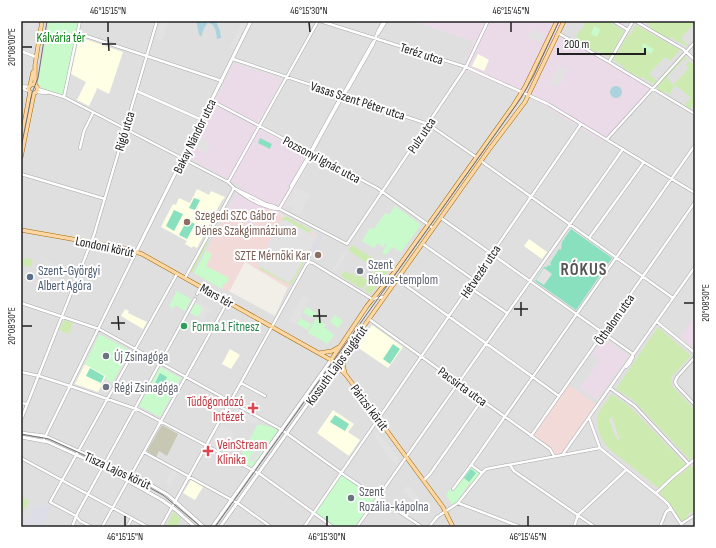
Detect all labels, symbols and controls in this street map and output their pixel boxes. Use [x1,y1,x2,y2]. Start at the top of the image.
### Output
text: 46°15'15"N [90,5,126,17]
text: 46°15'30"N [290,5,328,17]
text: 46°15'45"N [493,5,529,17]
text: 20°08'00"E [6,28,18,66]
park label: Kálvária tér [36,30,86,46]
scale bar [558,30,645,56]
text: 200 m [564,37,590,52]
street label: Teréz utca [398,39,445,68]
street label: Vasas Szent Péter utca [308,78,407,124]
street label: Bakay Nándor utca [170,97,220,176]
street label: Rigó utca [111,110,139,153]
street label: Pulz utca [404,115,439,156]
street label: Pozsonyi Ignác utca [280,133,363,187]
place label: Szegedi SZC Gábor Dénes Szakgimnáziuma [195,208,296,239]
marker: Szegedi SZC Gábor Dénes Szakgimnáziuma [182,217,192,227]
street label: Londoni körút [74,233,136,261]
street label: Hétvezér utca [457,242,504,301]
place label: SZTE Mérnöki Kar [235,248,310,264]
marker: SZTE Mérnöki Kar [313,250,323,260]
place label: Szent Rókus-templom [368,257,438,288]
district label: RÓKUS [561,259,607,280]
place label: Szent-Györgyi Albert Agóra [37,263,100,294]
marker: Szent Rókus-templom [355,266,365,276]
marker: Szent-Györgyi Albert Agóra [25,272,35,282]
street label: Mars tér [197,280,236,312]
text: 20°08'30"E [700,284,712,322]
street label: Öthalom utca [591,290,638,348]
text: 20°08'30"E [6,307,18,345]
place label: Forma 1 Fitnesz [192,319,260,335]
marker: Forma 1 Fitnesz [179,321,189,331]
street label: Kossuth Lajos sugárút [302,323,371,409]
place label: Új Zsinagóga [114,349,168,365]
marker: Új Zsinagóga [101,351,111,361]
street label: Pacsirta utca [435,364,490,410]
place label: Régi Zsinagóga [114,380,178,396]
street label: Párizsi körút [347,381,392,434]
marker: Régi Zsinagóga [101,382,111,392]
place label: Tüdőgondozó Intézet [187,394,244,425]
marker: Tüdőgondozó Intézet [247,402,259,414]
place label: VeinStream Klinika [217,437,267,468]
marker: VeinStream Klinika [202,445,214,457]
street label: Tisza Lajos körút [82,449,153,493]
place label: Szent Rozália-kápolna [359,484,428,515]
marker: Szent Rozália-kápolna [346,493,356,503]
text: 46°15'15"N [107,531,143,543]
text: 46°15'30"N [308,531,346,543]
text: 46°15'45"N [510,531,546,543]

